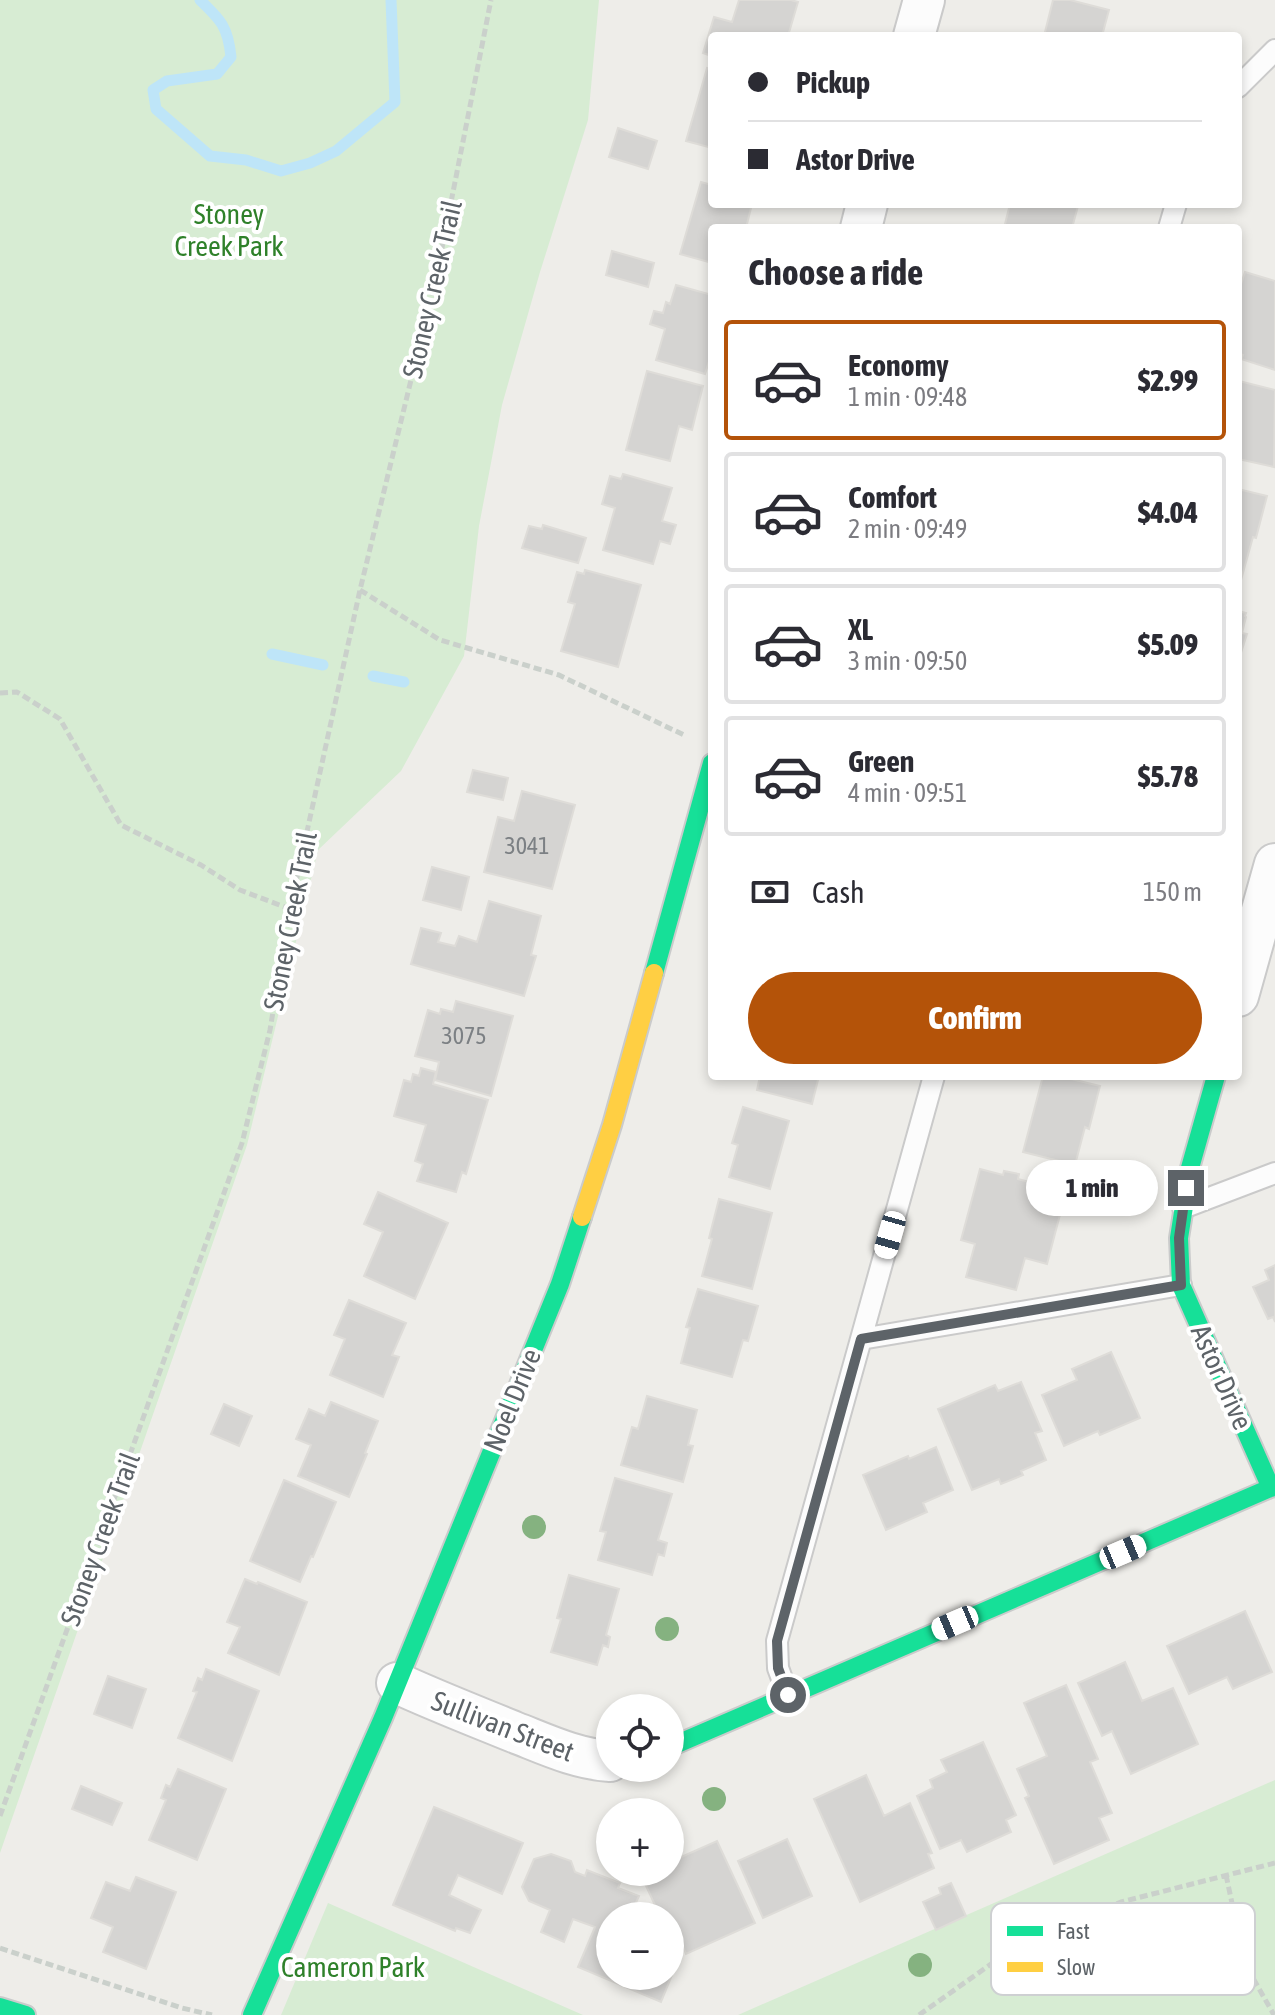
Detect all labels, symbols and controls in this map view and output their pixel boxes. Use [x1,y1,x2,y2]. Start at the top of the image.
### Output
text: Pickup [796,65,870,99]
text: Astor Drive [796,142,915,176]
street label: Stoney Creek Trail [396,196,468,381]
park label: Stoney Creek Park [174,198,284,262]
text: Choose a ride [748,251,923,293]
icon: car [752,344,824,416]
text: Economy [848,348,949,382]
text: $2.99 [1138,363,1198,397]
text: 1 min · 09:48 [848,382,967,412]
icon: car [752,476,824,548]
text: Comfort [848,480,937,514]
text: $4.04 [1138,495,1198,529]
text: 2 min · 09:49 [848,514,967,544]
icon: car [752,608,824,680]
text: XL [848,612,873,646]
text: $5.09 [1138,627,1198,661]
text: 3 min · 09:50 [848,646,967,676]
icon: car [752,740,824,812]
text: Green [848,744,914,778]
text: $5.78 [1138,759,1198,793]
text: 4 min · 09:51 [848,778,967,808]
street label: Stoney Creek Trail [257,828,323,1013]
house number: 3041 [504,832,550,859]
icon: cash [748,870,792,914]
text: Cash [812,875,865,909]
text: 150 m [1143,877,1202,907]
button: Confirm [748,972,1202,1064]
house number: 3075 [441,1022,487,1049]
callout: 1 min [1026,1160,1158,1216]
route end [1168,1170,1204,1206]
text: 1 min [1065,1173,1119,1203]
car [872,1209,908,1261]
street label: Astor Drive [1185,1320,1259,1434]
street label: Noel Drive [477,1344,547,1456]
street label: Stoney Creek Trail [54,1448,146,1630]
car [1096,1532,1150,1572]
car [928,1603,982,1643]
route start [770,1677,806,1713]
street label: Sullivan Street [427,1684,579,1768]
map controls [596,1694,684,1990]
button: locate [596,1694,684,1782]
button: + [596,1798,684,1886]
button: − [596,1902,684,1990]
legend [991,1903,1255,1995]
text: Fast [1057,1918,1090,1944]
park label: Cameron Park [281,1951,425,1983]
text: Slow [1057,1954,1095,1980]

